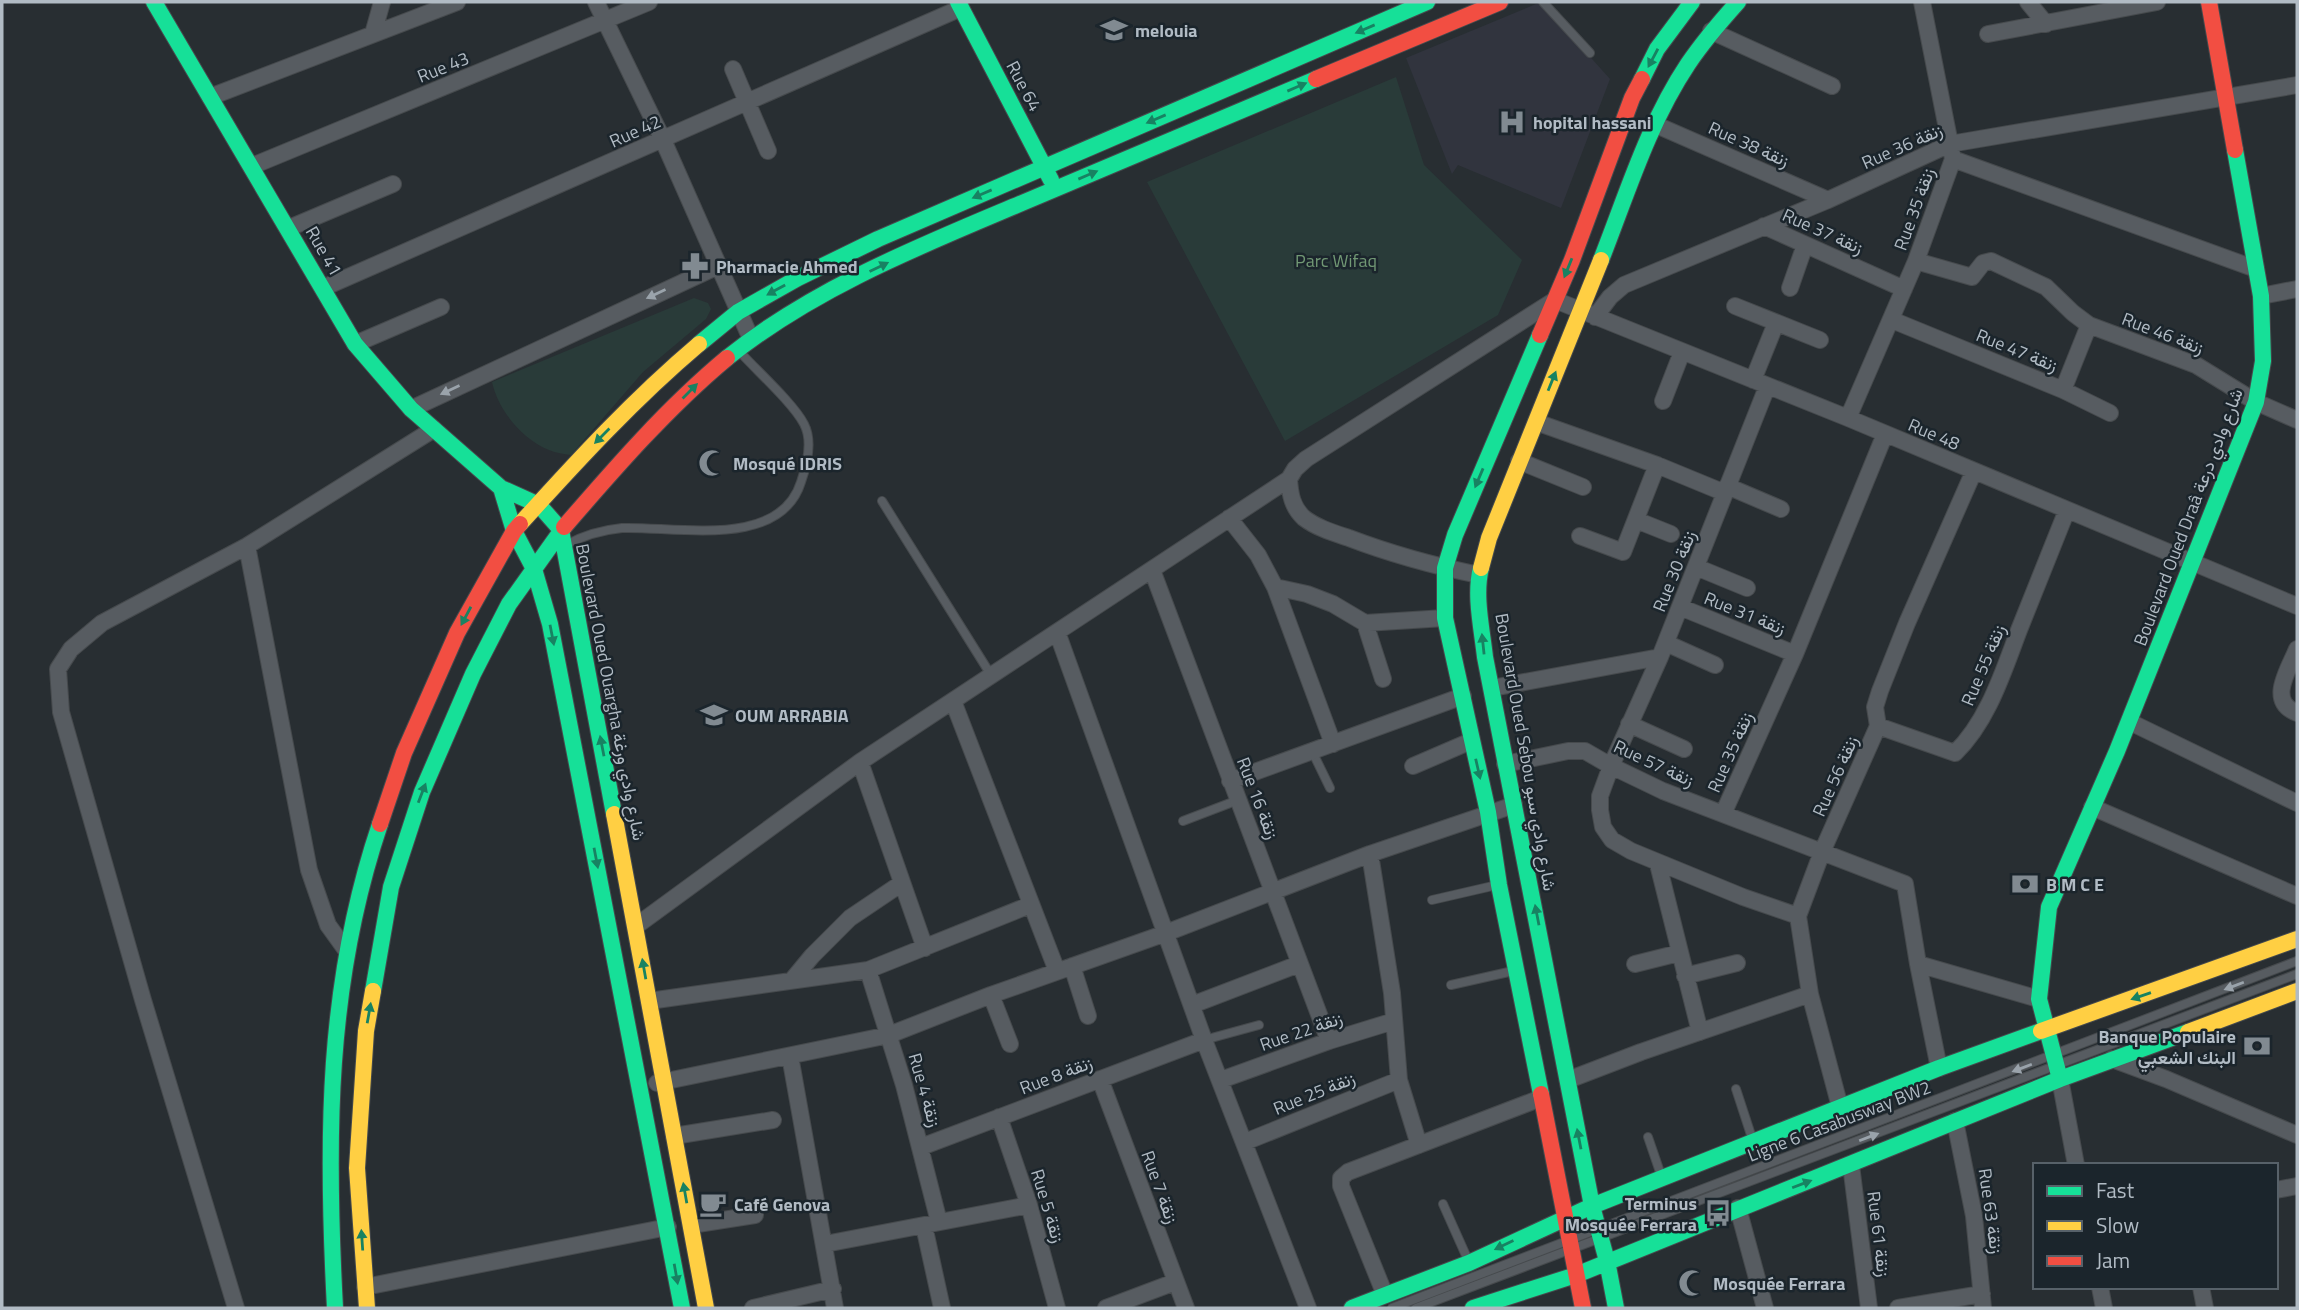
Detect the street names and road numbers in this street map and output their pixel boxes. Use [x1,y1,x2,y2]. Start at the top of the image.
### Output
street label: Rue 43 [413,44,473,90]
street label: Rue 64 [999,56,1049,116]
street label: Rue 42 [605,108,665,154]
street label: Rue 38 زنقة [1704,114,1794,174]
street label: Rue 36 زنقة [1857,116,1947,176]
street label: Rue 35 زنقة [1887,164,1941,254]
street label: Rue 37 زنقة [1778,201,1868,261]
street label: Rue 41 [299,221,349,281]
street label: Rue 46 زنقة [2118,305,2208,361]
street label: Rue 47 زنقة [1972,321,2062,379]
street label: Boulevard Oued Draâ شارع وادي درعة [2126,384,2252,650]
street label: Rue 48 [1904,411,1964,457]
street label: Rue 30 زنقة [1645,526,1703,616]
street label: Boulevard Oued Ouargha شارع وادي ورغة [567,541,653,843]
street label: Rue 31 زنقة [1700,584,1790,642]
street label: Boulevard Oued Sebou شارع وادي سبو [1486,611,1564,893]
street label: Rue 55 زنقة [1954,620,2012,710]
street label: Rue 35 زنقة [1700,707,1760,797]
street label: Rue 56 زنقة [1805,731,1865,821]
street label: Rue 57 زنقة [1609,733,1699,793]
street label: Rue 16 زنقة [1230,753,1286,843]
street label: Rue 22 زنقة [1256,1004,1346,1058]
street label: Rue 8 زنقة [1016,1049,1096,1101]
street label: Rue 4 زنقة [902,1050,948,1130]
street label: Rue 25 زنقة [1269,1064,1359,1122]
street label: Ligne 6 Casabusway BW2 [1743,1074,1935,1168]
street label: Rue 7 زنقة [1134,1147,1186,1227]
street label: Rue 5 زنقة [1024,1166,1072,1246]
street label: Rue 63 زنقة [1972,1166,2010,1256]
street label: Rue 61 زنقة [1860,1190,1898,1278]

